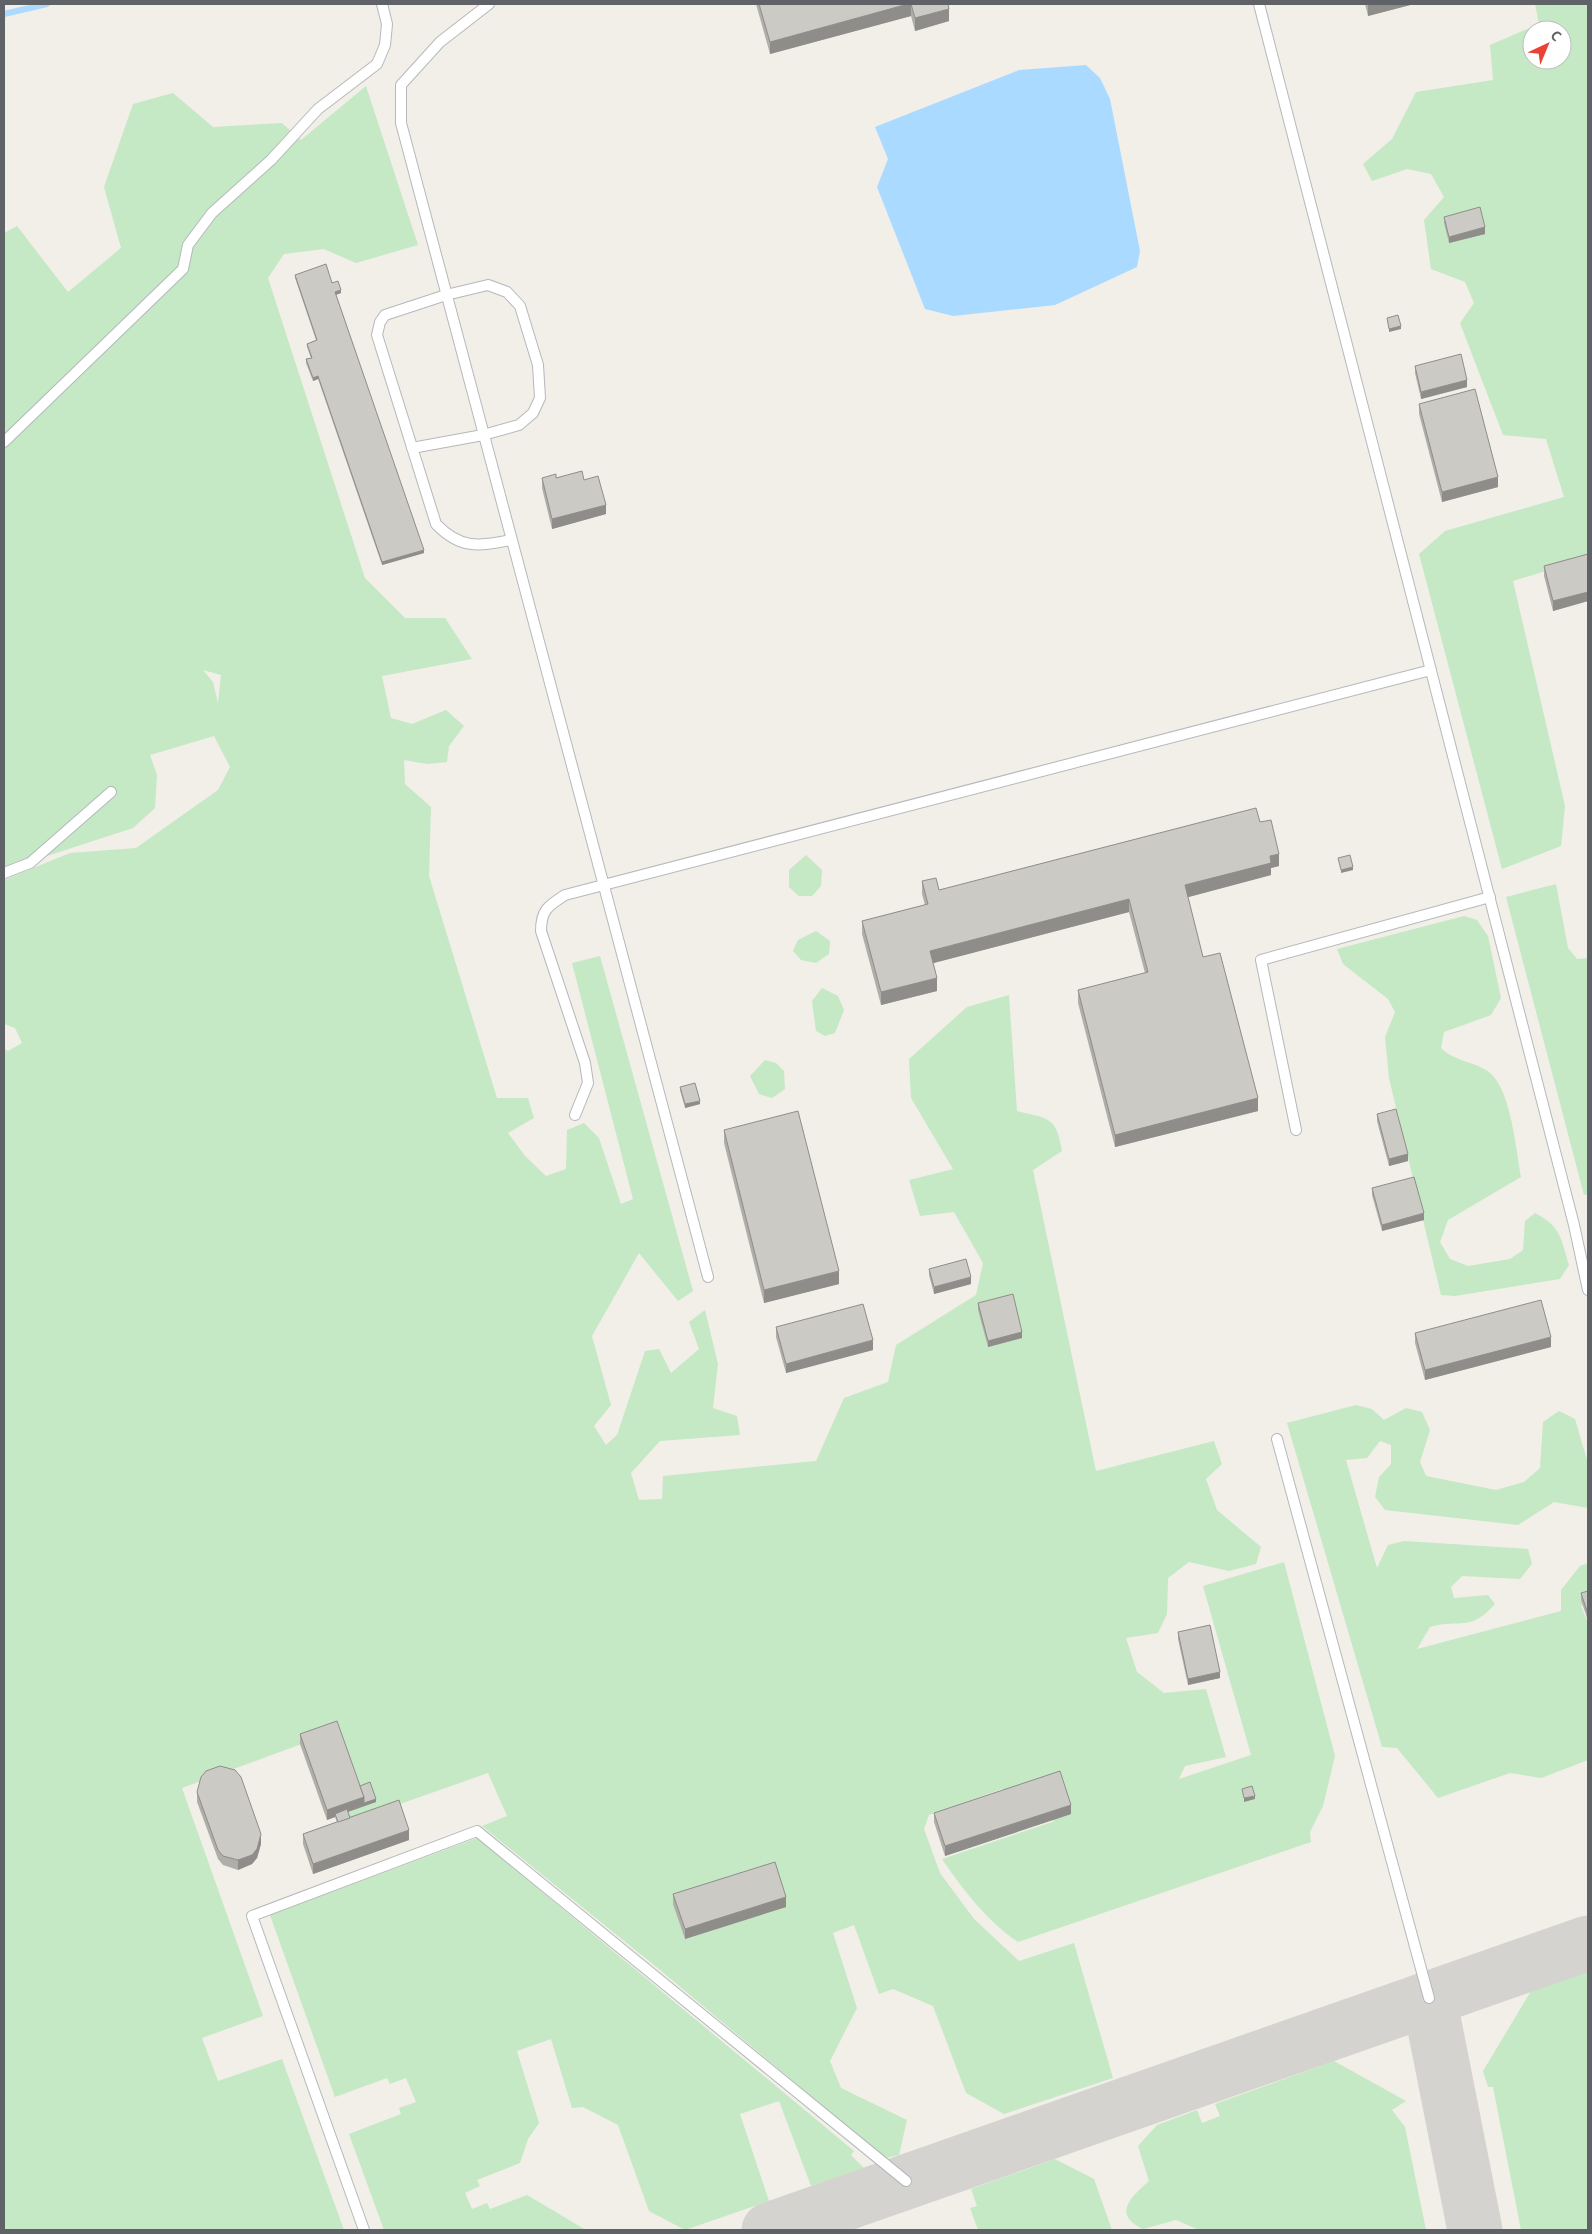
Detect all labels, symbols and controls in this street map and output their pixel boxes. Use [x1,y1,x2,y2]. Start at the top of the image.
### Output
north arrow [1522,20,1572,70]
text: С [1547,26,1565,45]

